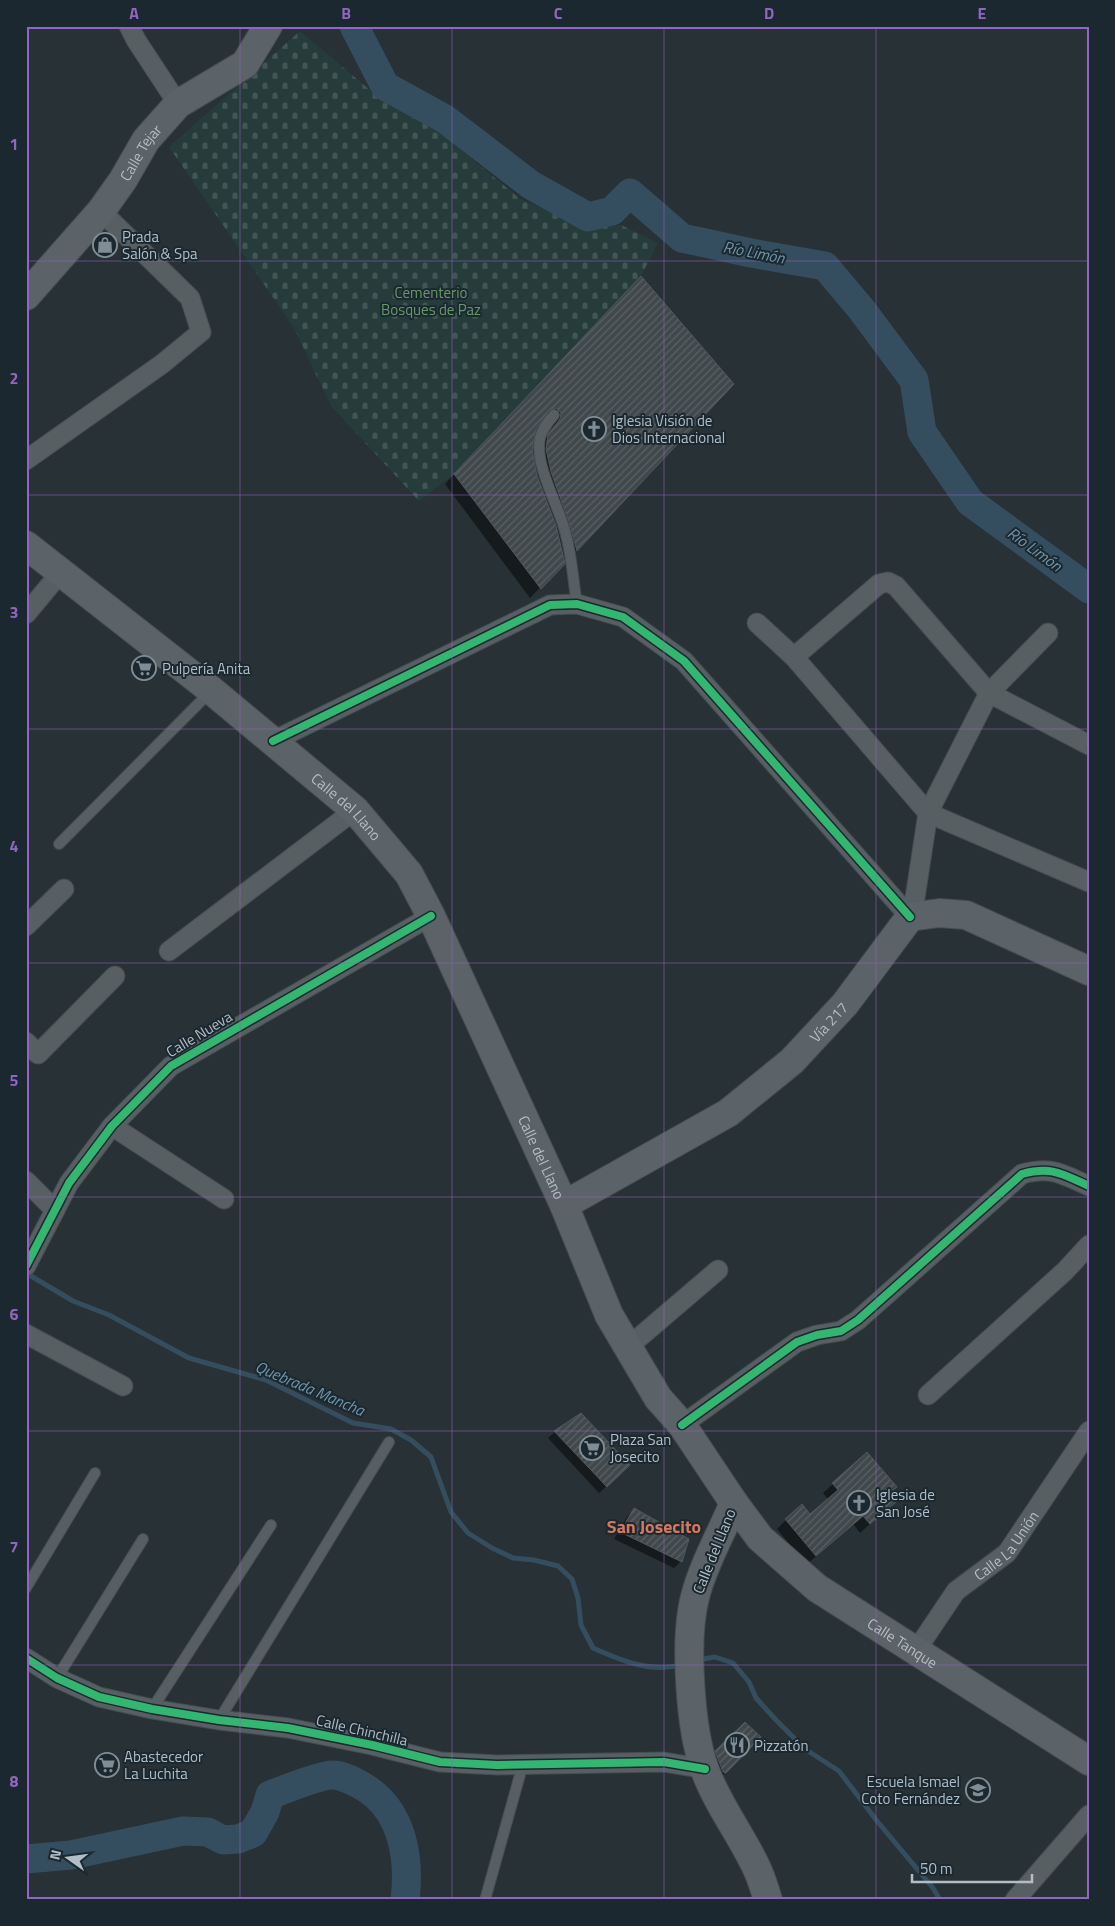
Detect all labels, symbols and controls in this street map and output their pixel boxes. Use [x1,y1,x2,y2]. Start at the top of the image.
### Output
text: A [129,1,139,25]
text: B [341,1,351,25]
text: C [554,1,563,25]
text: D [764,1,774,25]
text: E [978,1,987,25]
street label: Calle Tejar [113,119,167,185]
text: 1 [10,132,18,156]
place label: Prada Salón & Spa [122,225,198,265]
shop icon: Prada Salón & Spa [92,232,118,258]
water label: Río Limón [721,234,788,270]
park label: Cementerio Bosques de Paz [381,281,481,321]
text: 2 [10,366,18,390]
place label: Iglesia Visión de Dios Internacional [612,409,725,449]
church icon: Iglesia Visión de Dios Internacional [581,416,607,442]
water label: Río Limón [1003,521,1068,578]
text: 3 [10,600,18,624]
supermarket icon: Pulpería Anita [131,655,157,681]
place label: Pulpería Anita [162,657,251,680]
street label: Calle del Llano [307,767,387,845]
text: 4 [10,834,19,858]
street label: Vía 217 [804,996,853,1047]
street label: Calle Nueva [162,1005,237,1063]
text: 5 [10,1068,19,1092]
street label: Calle del Llano [513,1111,571,1203]
text: 6 [10,1302,19,1326]
water label: Quebrada Mancha [252,1354,369,1422]
place label: Plaza San Josecito [610,1428,671,1468]
supermarket icon: Plaza San Josecito [579,1435,605,1461]
place label: Iglesia de San José [876,1483,935,1523]
church icon: Iglesia de San José [846,1490,872,1516]
street label: Calle del Llano [686,1505,742,1597]
street label: Calle La Unión [969,1506,1044,1586]
district label: San Josecito [607,1513,701,1540]
text: 7 [10,1535,18,1559]
street label: Calle Tanque [863,1612,942,1673]
street label: Calle Chinchilla [314,1708,411,1752]
restaurant icon: Pizzatón [724,1732,750,1758]
place label: Pizzatón [754,1734,809,1757]
place label: Abastecedor La Luchita [124,1745,203,1785]
supermarket icon: Abastecedor La Luchita [94,1752,120,1778]
text: 8 [10,1769,19,1793]
place label: Escuela Ismael Coto Fernández [861,1770,960,1810]
school or university icon: Escuela Ismael Coto Fernández [965,1777,991,1803]
north arrow [42,1834,92,1884]
text: N [44,1847,66,1862]
scale bar [912,1851,1032,1883]
text: 50 m [920,1857,953,1880]

